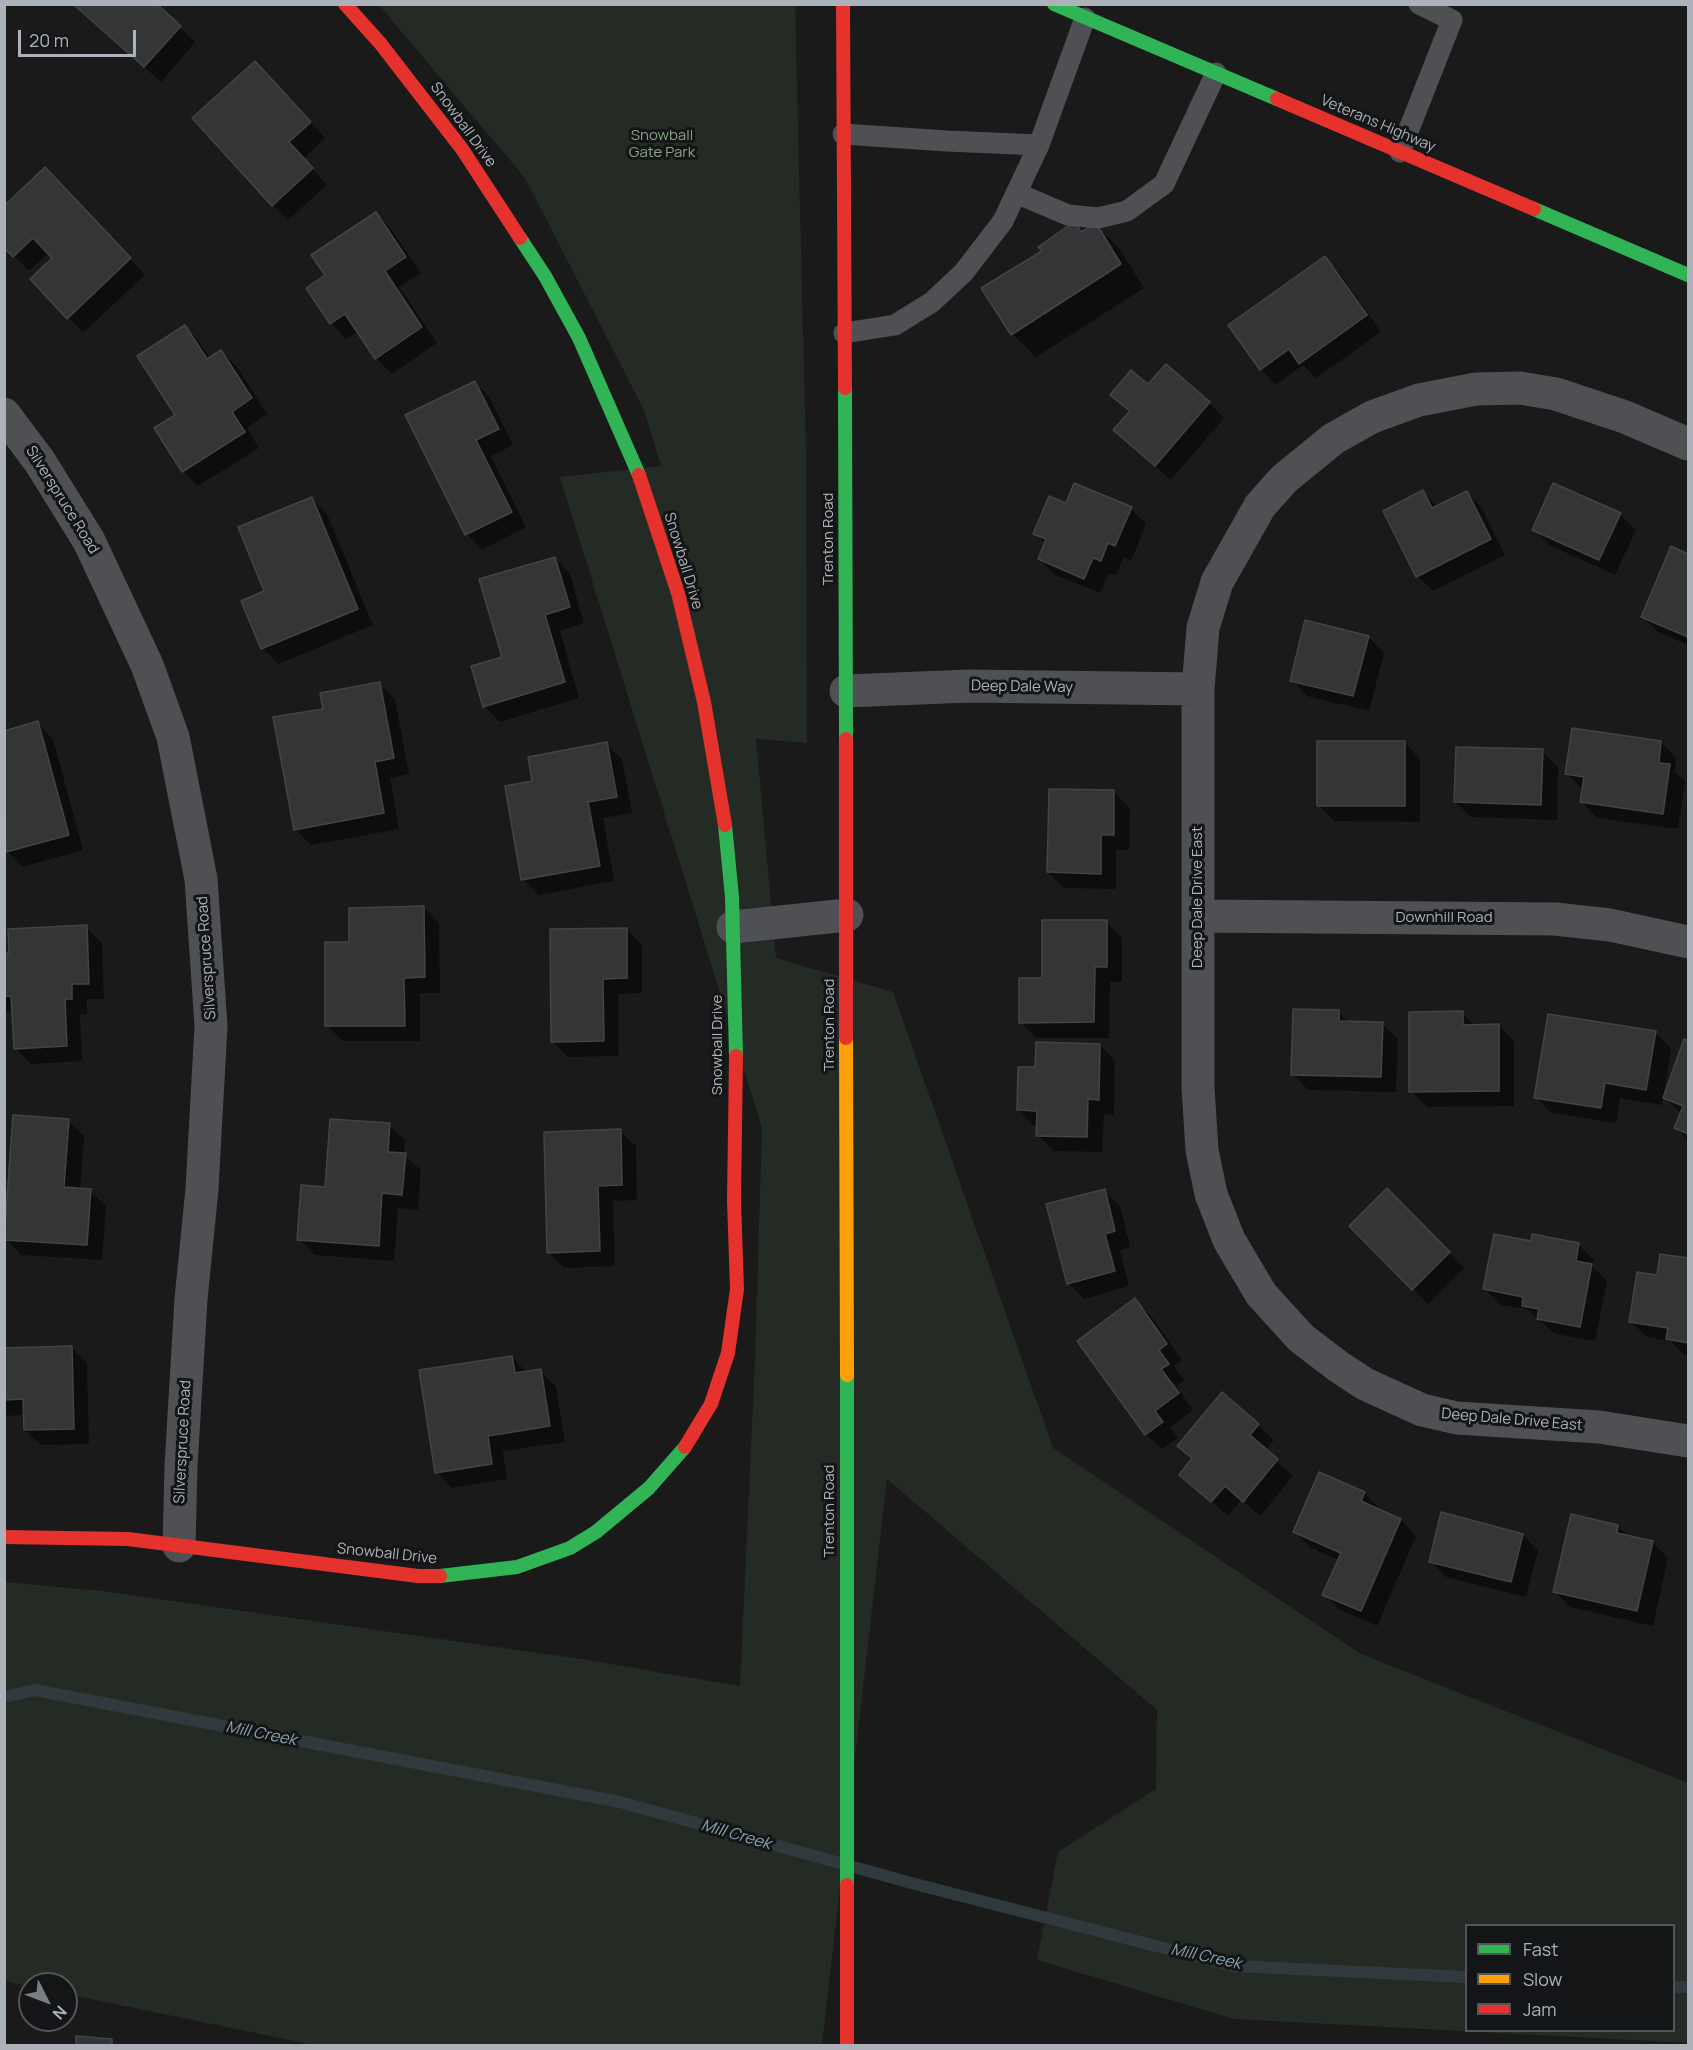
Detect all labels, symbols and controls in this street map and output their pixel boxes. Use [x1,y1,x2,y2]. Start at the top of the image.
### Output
scale bar [21,18,140,56]
text: 20 m [29,28,69,52]
street label: Snowball Drive [426,79,500,171]
street label: Veterans Highway [1318,92,1438,156]
park label: Snowball Gate Park [629,127,695,162]
street label: Silverspruce Road [22,443,102,557]
street label: Trenton Road [820,493,838,585]
street label: Snowball Drive [660,510,706,612]
street label: Deep Dale Way [971,677,1073,697]
street label: Deep Dale Drive East [1189,826,1207,968]
street label: Silverspruce Road [194,896,220,1020]
street label: Downhill Road [1395,909,1493,927]
street label: Trenton Road [821,979,839,1071]
street label: Snowball Drive [709,995,727,1095]
street label: Silverspruce Road [171,1380,195,1504]
street label: Deep Dale Drive East [1441,1405,1583,1435]
street label: Trenton Road [821,1465,839,1557]
street label: Snowball Drive [336,1540,438,1568]
water label: Mill Creek [224,1718,298,1750]
water label: Mill Creek [699,1816,773,1854]
legend [1465,1924,1675,2032]
text: Fast [1523,1937,1558,1961]
water label: Mill Creek [1169,1940,1243,1974]
text: Slow [1523,1967,1562,1991]
north arrow [18,1972,78,2032]
text: Jam [1523,1997,1557,2021]
text: N [48,2001,72,2024]

